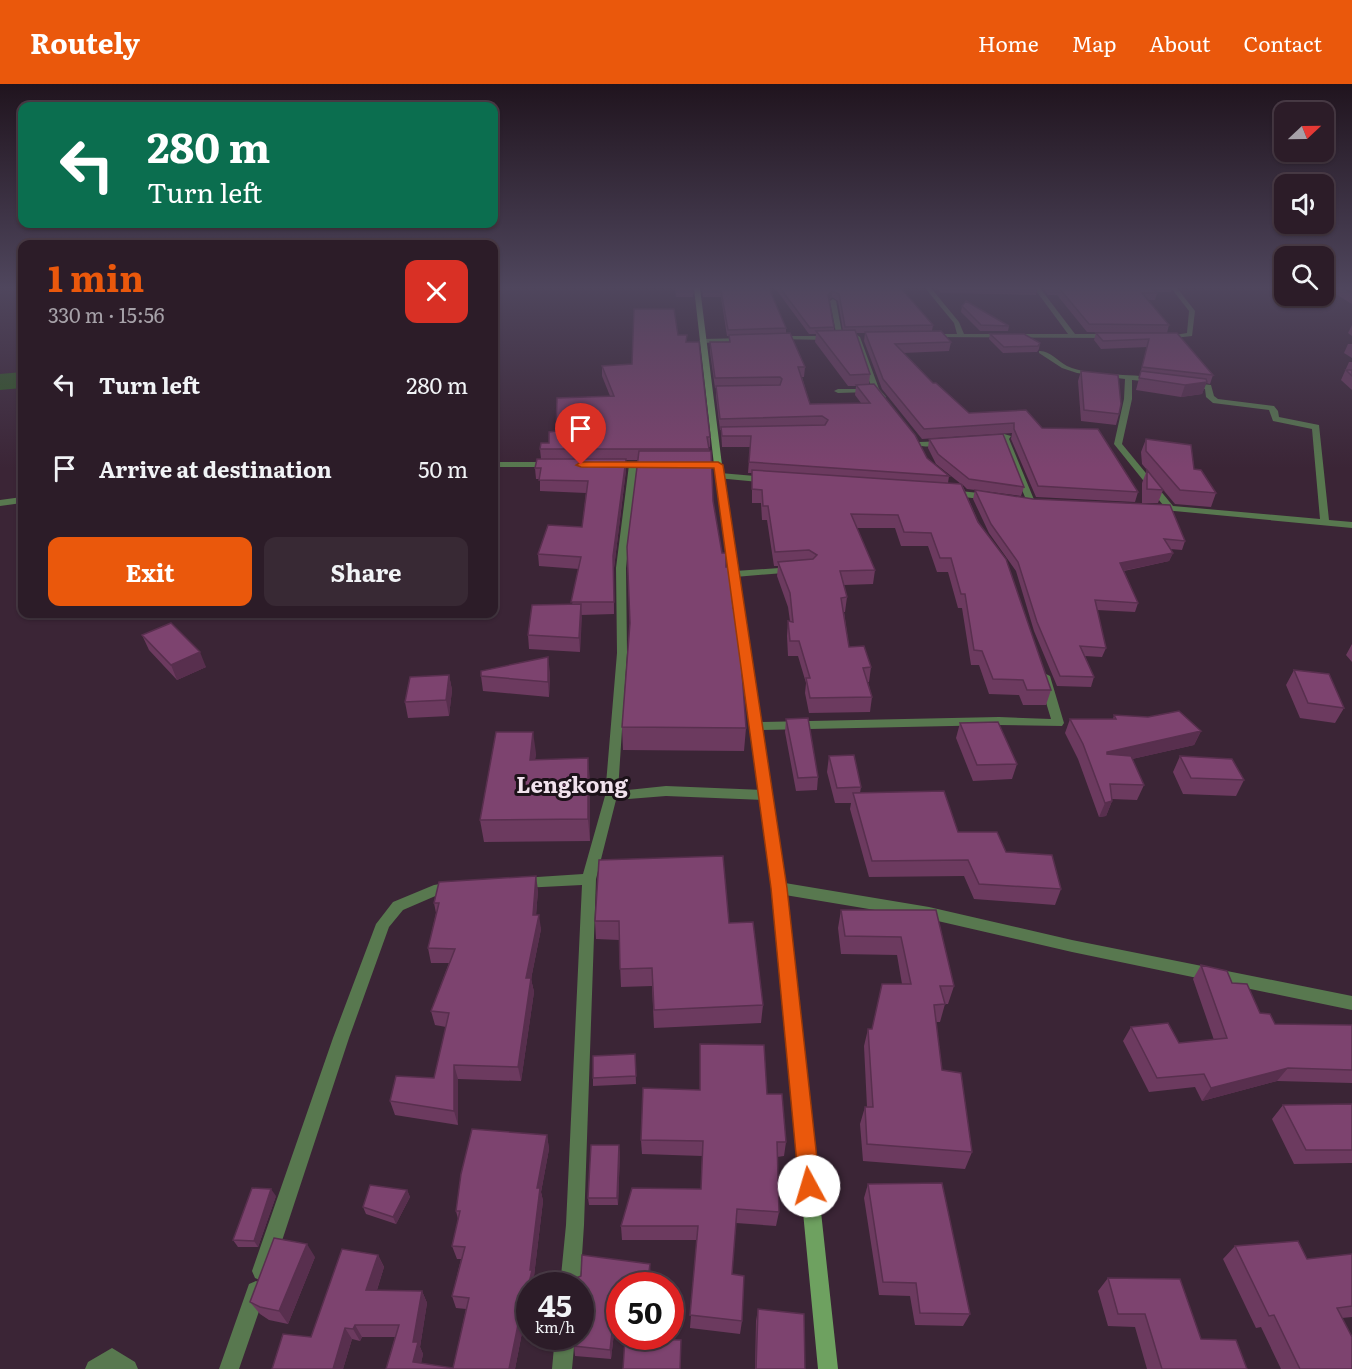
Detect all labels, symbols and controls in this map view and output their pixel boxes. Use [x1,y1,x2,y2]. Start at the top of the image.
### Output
text: Routely [30,21,140,63]
text: Home [978,27,1039,58]
text: Map [1072,27,1116,58]
text: About [1149,27,1211,58]
text: Contact [1244,27,1322,58]
north arrow [1274,102,1334,162]
map controls [1274,102,1334,306]
text: 280 m [147,114,270,176]
icon: left [48,126,126,204]
text: Turn left [147,171,262,211]
button: sound [1274,174,1334,234]
button: search [1274,246,1334,306]
text: 1 min [48,250,144,303]
button: close [405,260,468,323]
text: 330 m · 15:56 [48,299,165,329]
icon: left [48,368,81,401]
text: Turn left [99,368,200,401]
text: 280 m [406,368,468,401]
pin [555,403,606,465]
icon: arrive [564,412,597,445]
icon: arrive [48,452,81,485]
text: Arrive at destination [99,452,332,485]
text: 50 m [418,452,468,485]
button: Exit [48,537,252,606]
button: Share [264,537,468,606]
district label: Lengkong [516,767,628,800]
position arrow [777,1154,841,1218]
speed limit sign: 50 [606,1272,684,1350]
text: 45 [538,1282,572,1326]
text: km/h [535,1315,575,1338]

